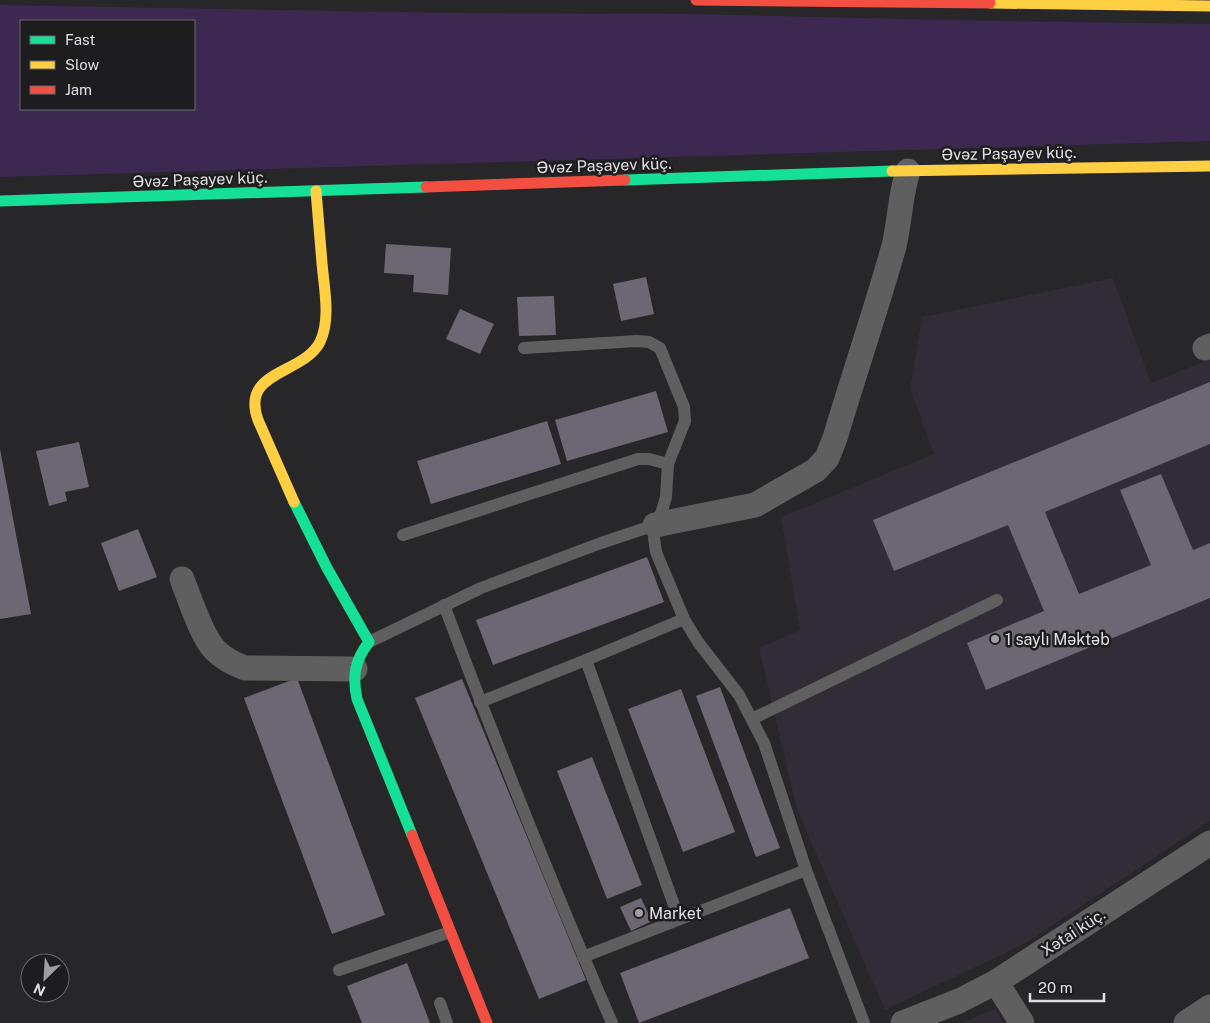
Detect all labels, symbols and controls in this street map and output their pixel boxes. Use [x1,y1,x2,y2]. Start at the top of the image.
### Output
legend [20,20,195,110]
text: Fast [65,31,95,48]
text: Slow [65,56,100,73]
text: Jam [65,81,92,98]
street label: Əvəz Paşayev küç. [941,143,1077,164]
street label: Əvəz Paşayev küç. [536,154,672,177]
street label: Əvəz Paşayev küç. [132,168,268,191]
place label: 1 saylı Məktəb [1005,630,1110,649]
marker: 1 saylı Məktəb [989,633,1001,645]
place label: Market [649,904,702,923]
street label: Xətai küç. [1038,905,1109,960]
marker: Market [633,907,645,919]
north arrow [20,953,70,1003]
scale bar [1030,970,1104,1002]
text: 20 m [1038,979,1073,996]
text: N [31,980,48,999]

